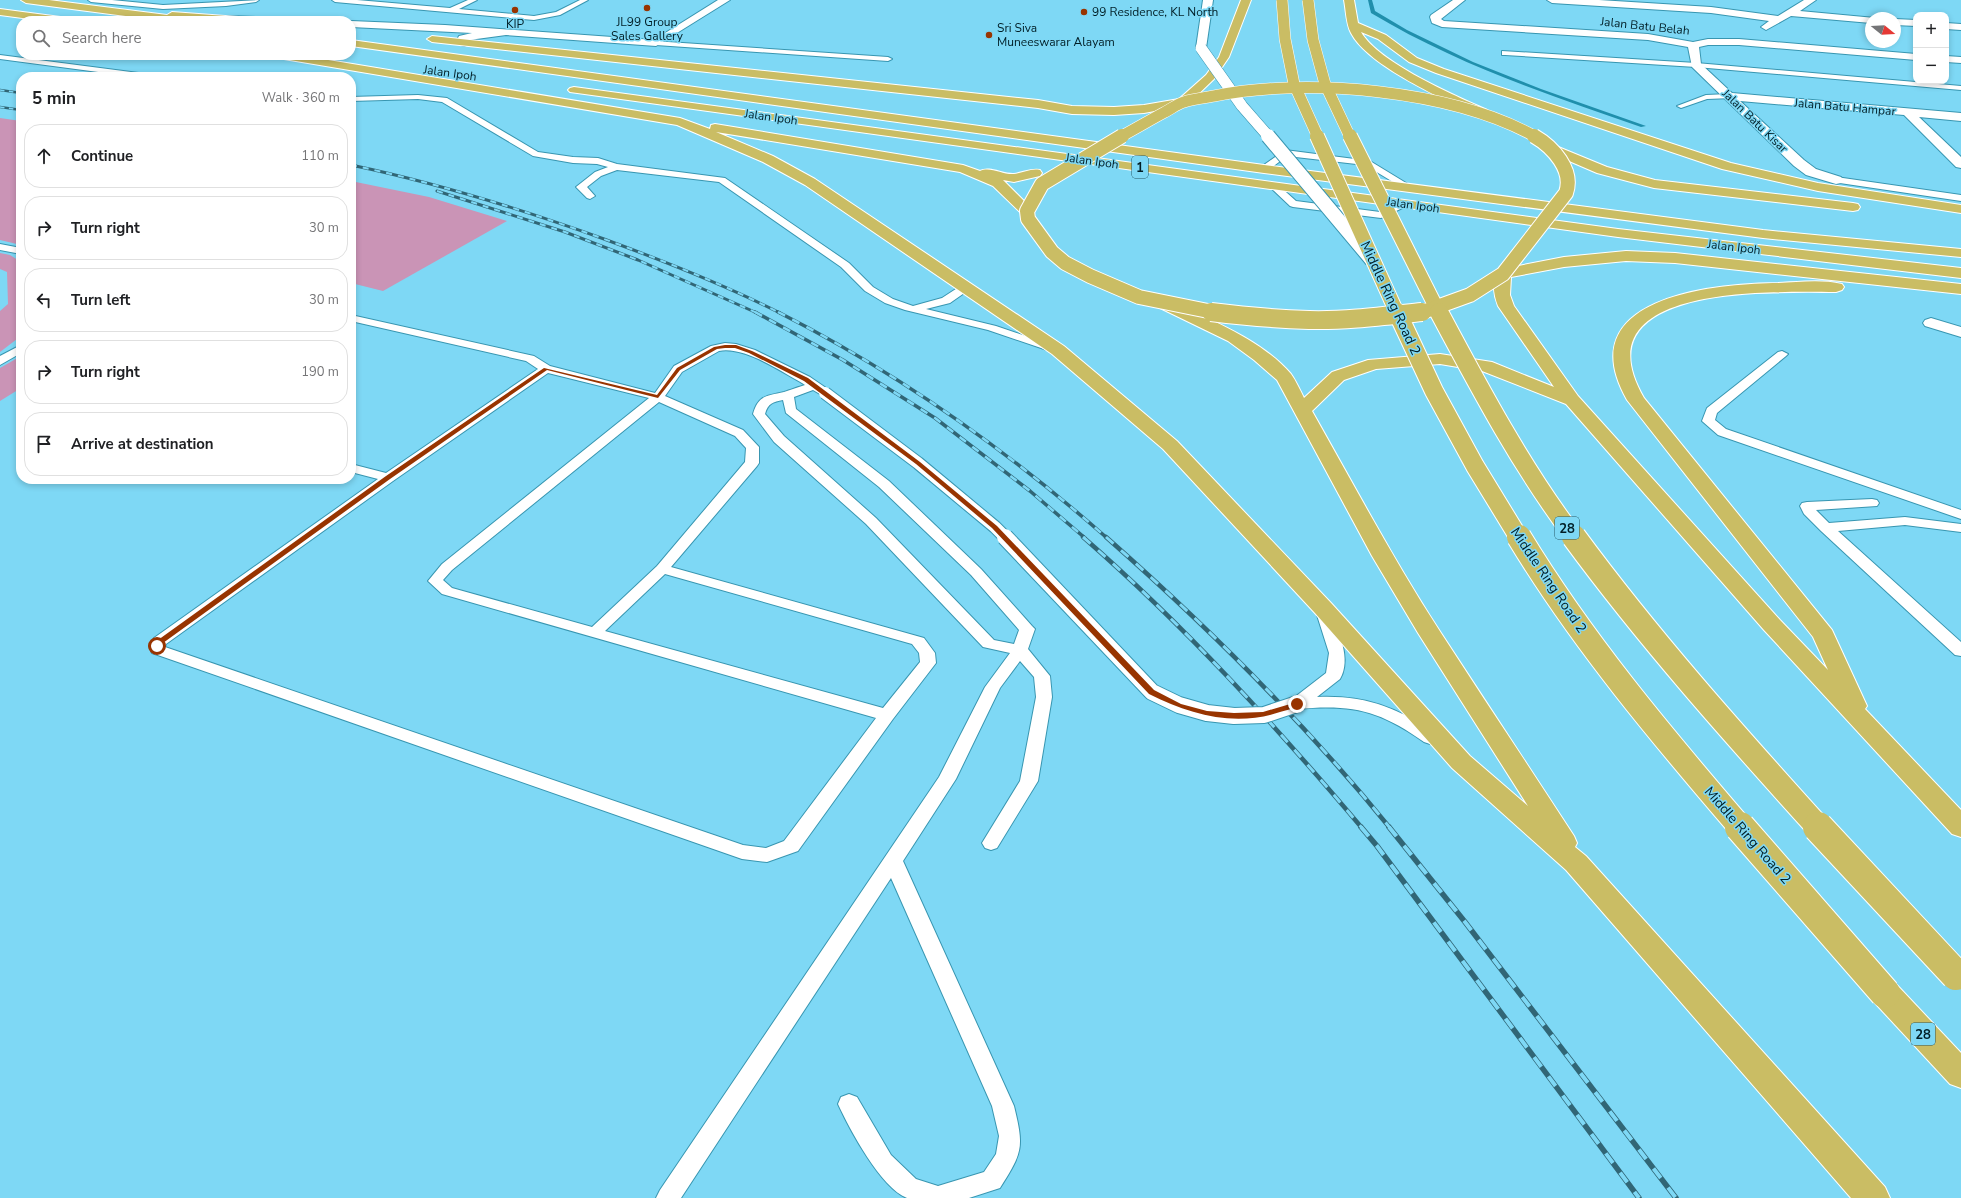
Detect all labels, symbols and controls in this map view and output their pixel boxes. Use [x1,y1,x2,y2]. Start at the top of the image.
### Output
marker: JL99 Group Sales Gallery [642,3,652,13]
place label: 99 Residence, KL North [1092,4,1218,20]
marker: KIP [510,5,520,15]
marker: 99 Residence, KL North [1079,7,1089,17]
north arrow [1865,12,1901,48]
map controls [1913,12,1949,84]
button: + [1913,12,1949,48]
street label: Jalan Batu Belah [1599,13,1690,39]
place label: JL99 Group Sales Gallery [611,14,684,44]
search box [16,16,356,60]
place label: KIP [506,16,524,32]
place label: Sri Siva Muneeswarar Alayam [997,20,1115,50]
icon: search [30,27,52,49]
text: Search here [62,28,142,48]
marker: Sri Siva Muneeswarar Alayam [984,30,994,40]
button: − [1913,48,1949,84]
street label: Jalan Ipoh [421,61,478,85]
street label: Jalan Batu Kisar [1718,85,1792,157]
text: 5 min [32,87,76,110]
text: Walk · 360 m [262,89,340,107]
street label: Jalan Batu Hampar [1793,94,1897,119]
street label: Jalan Ipoh [742,105,799,129]
icon: ahead [33,145,55,167]
text: Continue [71,146,133,166]
text: 110 m [301,147,339,165]
street label: Jalan Ipoh [1063,149,1120,173]
road number: 1 [1132,156,1148,178]
street label: Jalan Ipoh [1384,193,1441,217]
icon: right [33,217,55,239]
text: Turn right [71,218,140,238]
text: 30 m [309,219,339,237]
street label: Jalan Ipoh [1705,236,1762,258]
street label: Middle Ring Road 2 [1356,238,1425,358]
icon: left [33,289,55,311]
text: Turn left [71,290,130,310]
text: 30 m [309,291,339,309]
icon: right [33,361,55,383]
text: Turn right [71,362,140,382]
text: 190 m [301,363,339,381]
icon: arrive [33,433,55,455]
text: Arrive at destination [71,434,214,454]
road number: 28 [1555,517,1579,539]
street label: Middle Ring Road 2 [1506,524,1591,637]
route start [148,637,166,655]
route end [1288,695,1306,713]
street label: Middle Ring Road 2 [1700,782,1795,888]
road number: 28 [1911,1023,1935,1045]

